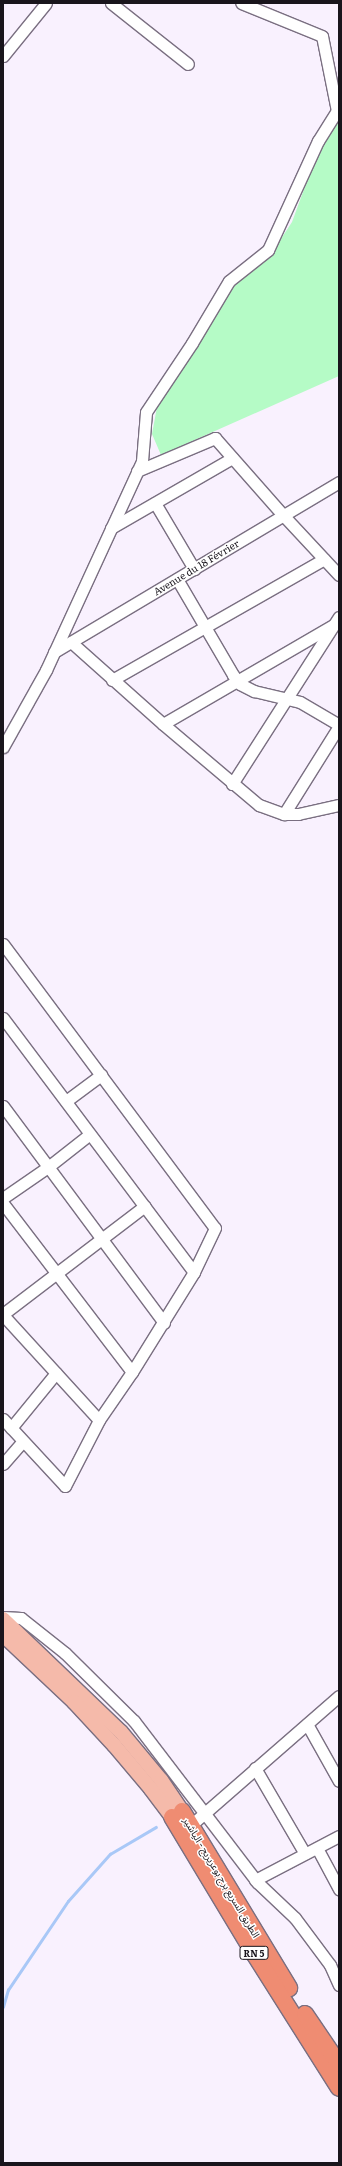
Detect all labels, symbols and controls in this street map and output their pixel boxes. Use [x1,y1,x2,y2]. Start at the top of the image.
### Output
street label: Avenue du 18 Février [151,537,241,597]
street label: الطريق السريع برج بوعريريج - الياشير [181,1815,263,1939]
road number: RN 5 [239,1946,269,1960]

